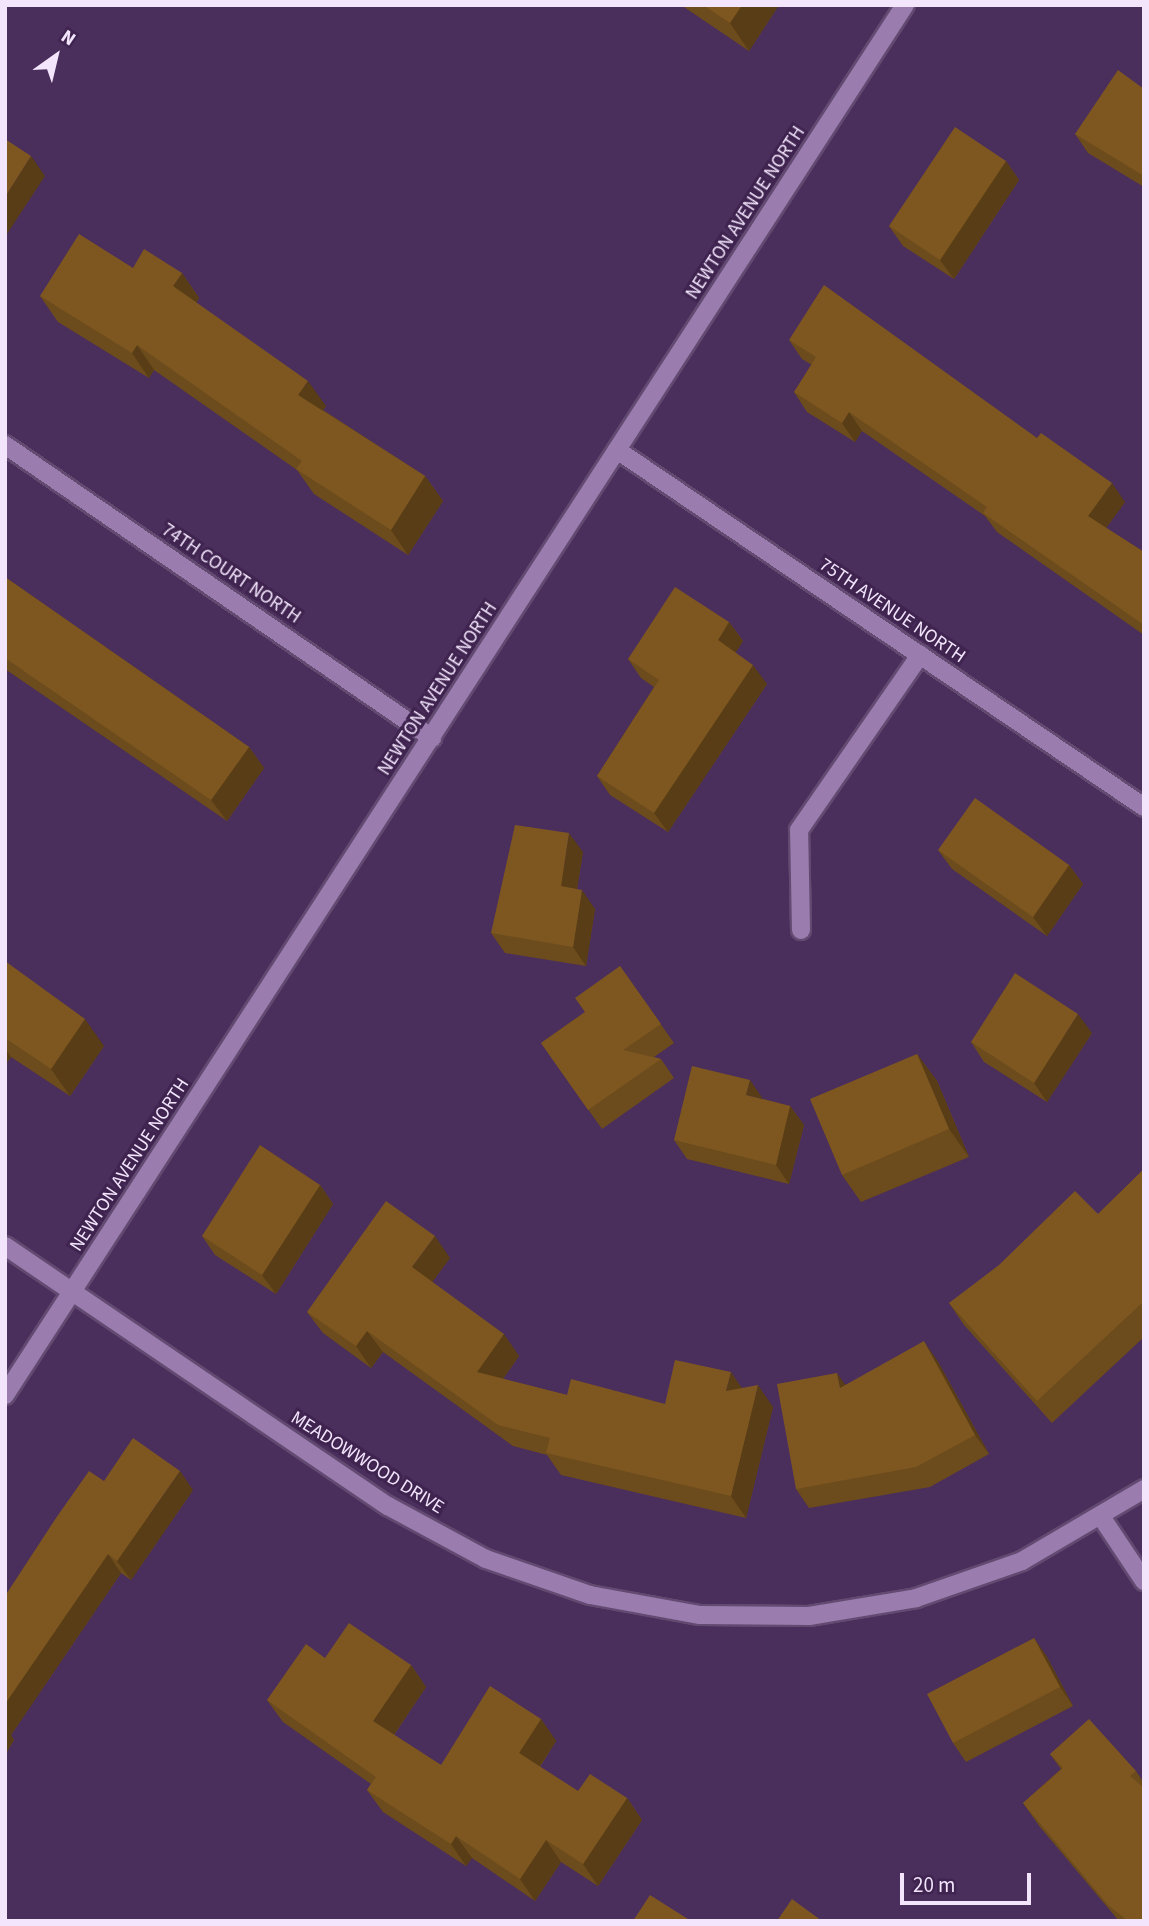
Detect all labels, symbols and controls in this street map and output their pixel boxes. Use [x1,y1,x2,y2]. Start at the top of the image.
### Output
north arrow [21,21,91,91]
text: N [55,23,81,53]
street label: NEWTON AVENUE NORTH [681,122,811,304]
street label: 74TH COURT NORTH [157,519,305,629]
street label: 75TH AVENUE NORTH [815,554,969,668]
street label: NEWTON AVENUE NORTH [373,598,503,780]
street label: NEWTON AVENUE NORTH [65,1074,195,1256]
street label: MEADOWWOOD DRIVE [286,1407,448,1519]
scale bar [904,1860,1035,1904]
text: 20 m [913,1870,955,1900]

